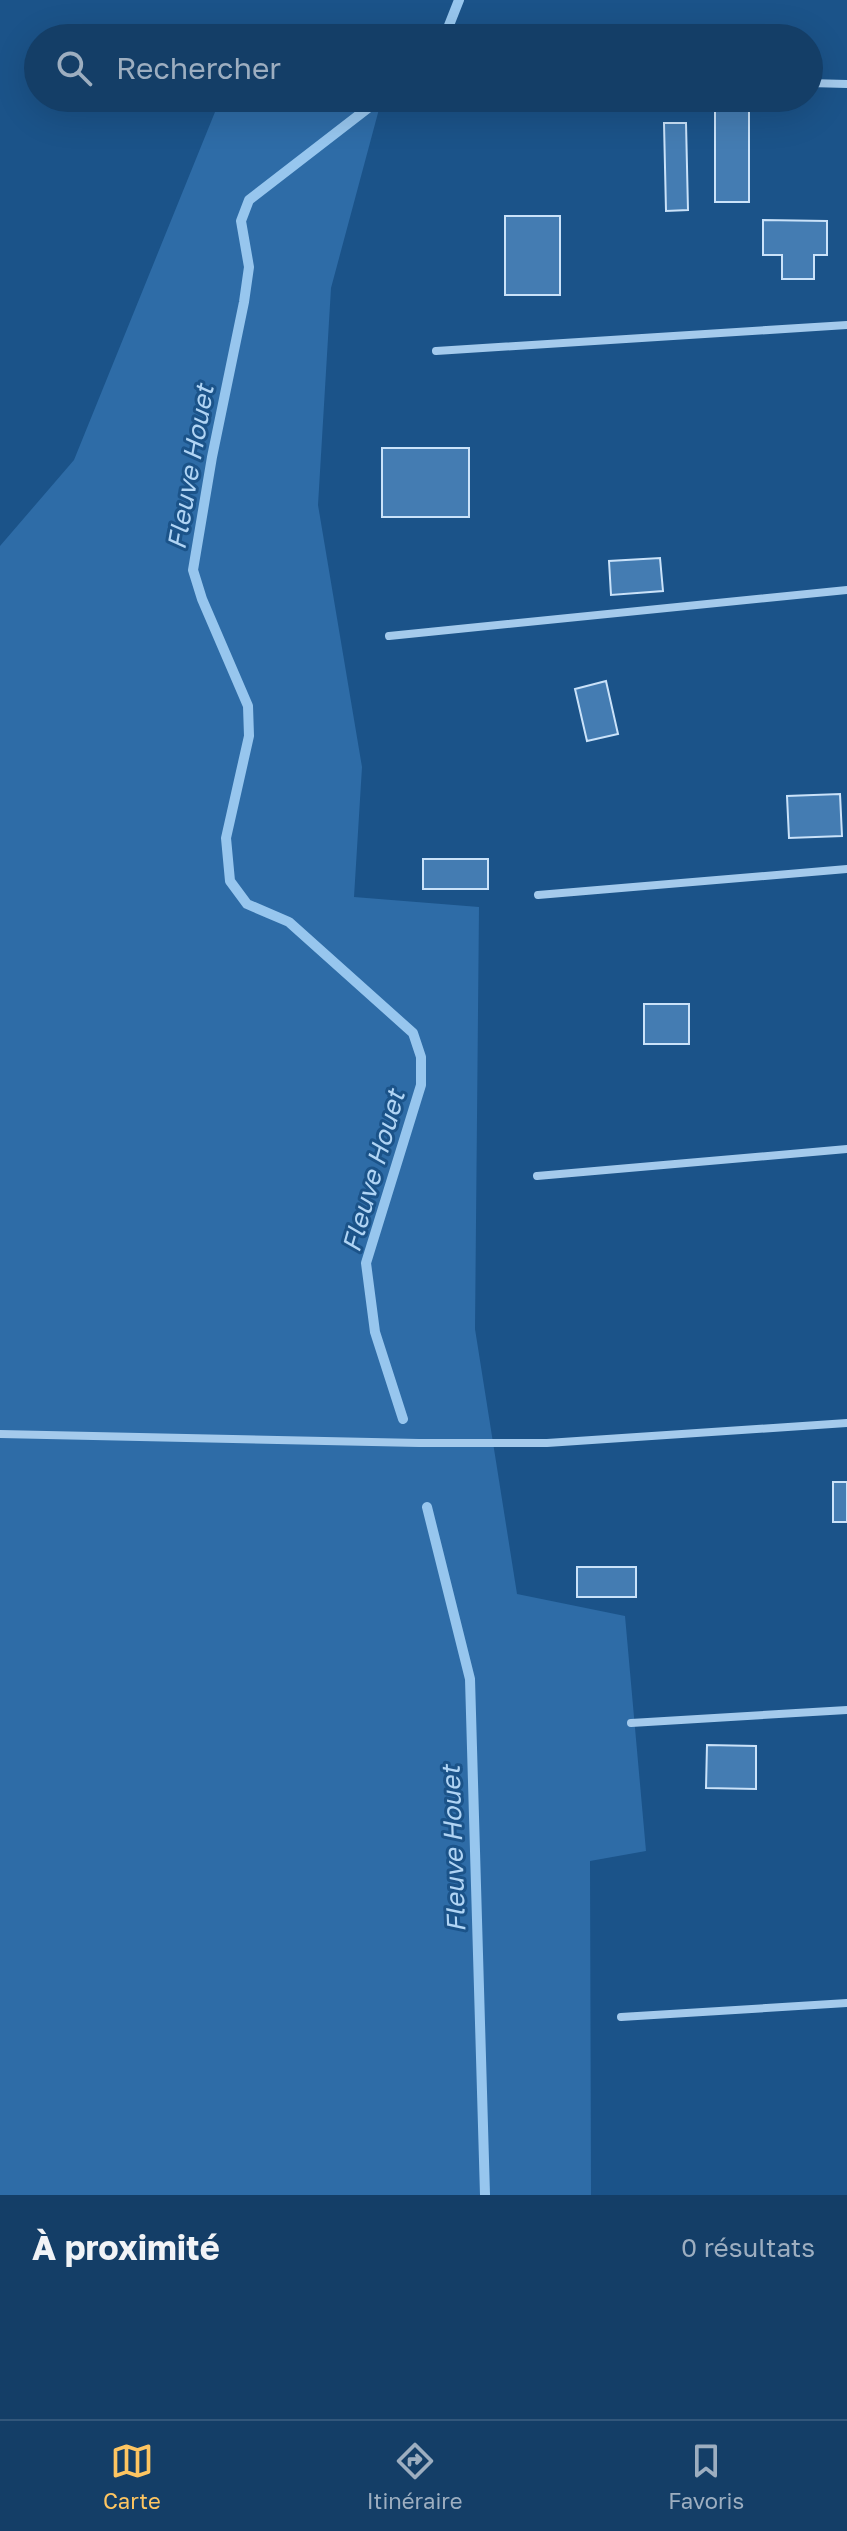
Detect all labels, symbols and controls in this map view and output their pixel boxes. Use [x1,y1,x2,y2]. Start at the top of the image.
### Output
search box [24,24,823,112]
icon: search [52,46,96,90]
text: Rechercher [116,50,281,86]
water label: Fleuve Houet [160,380,220,552]
water label: Fleuve Houet [335,1084,412,1255]
water label: Fleuve Houet [435,1763,471,1933]
text: À proximité [32,2227,220,2267]
text: 0 résultats [681,2232,815,2263]
tab: Carte [103,2439,161,2514]
tab: Itinéraire [367,2439,462,2514]
tab: Favoris [668,2439,744,2514]

